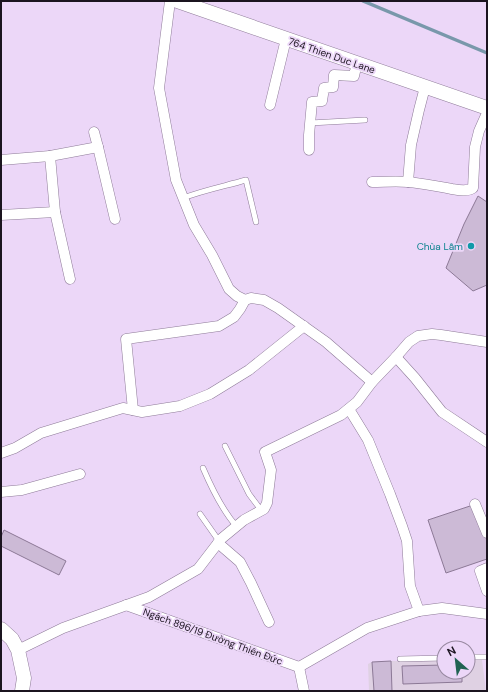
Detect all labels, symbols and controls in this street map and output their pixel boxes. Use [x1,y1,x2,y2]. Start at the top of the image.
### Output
street label: 764 Thien Duc Lane [287,35,377,77]
place label: Chùa Lẫm [417,240,463,253]
marker: Chùa Lẫm [466,241,476,251]
street label: Ngách 896/19 Đường Thiên Đức [141,605,285,668]
north arrow [436,640,476,680]
text: N [444,643,458,659]

